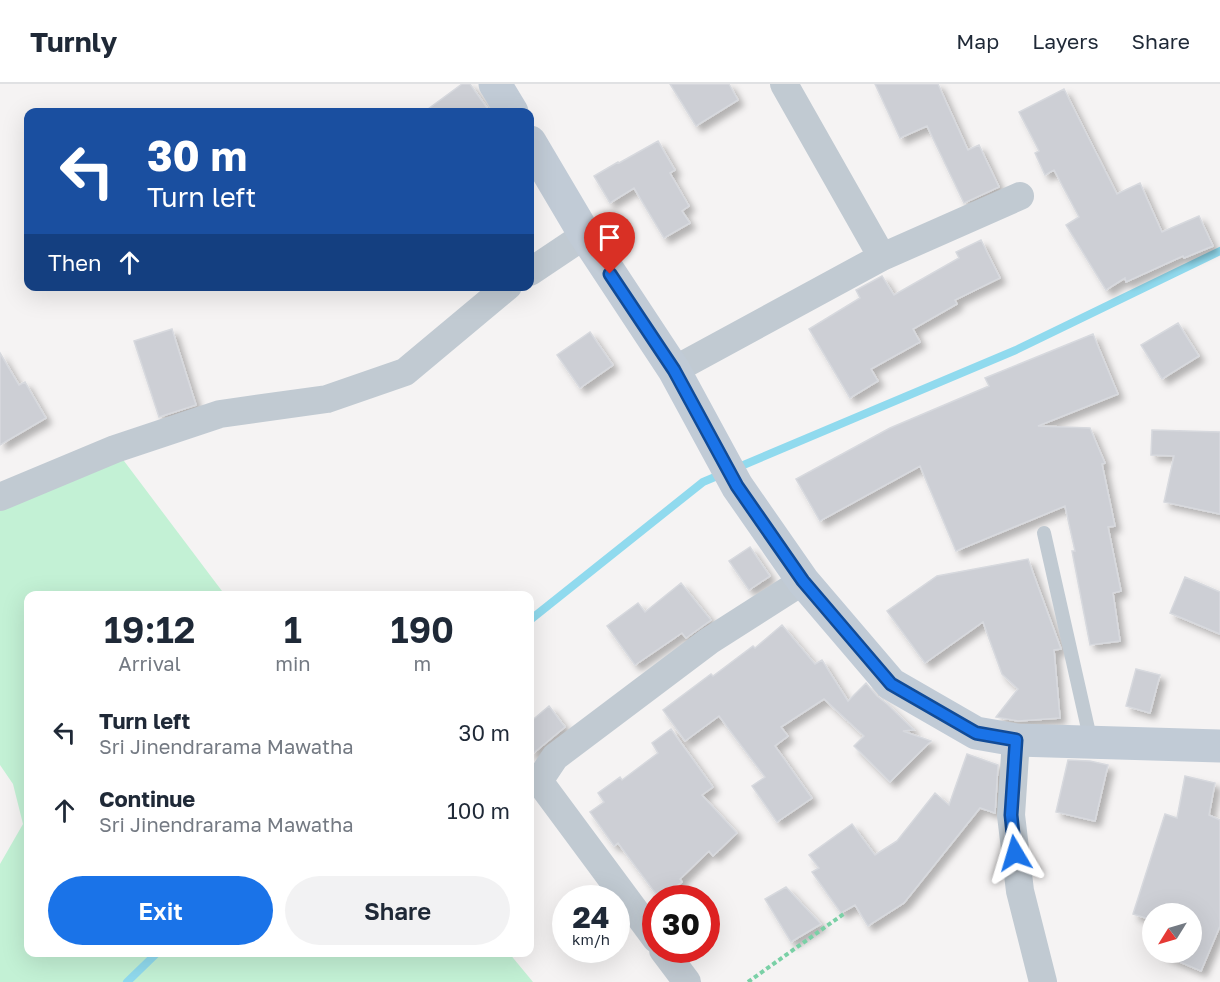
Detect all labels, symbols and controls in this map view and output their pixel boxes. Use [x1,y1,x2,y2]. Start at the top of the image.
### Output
text: Turnly [30,25,117,58]
text: Map [956,28,999,54]
text: Layers [1032,28,1099,54]
text: Share [1132,28,1190,54]
text: 30 m [147,130,247,180]
icon: left [48,132,126,210]
text: Turn left [147,181,256,213]
pin [584,212,635,274]
icon: arrive [593,221,626,254]
icon: ahead [113,246,146,279]
text: Then [48,249,101,276]
text: 19:12 [104,608,195,651]
text: 1 [284,608,302,651]
text: 190 [390,608,454,651]
text: Arrival [118,651,181,675]
text: min [275,651,311,675]
text: m [413,651,431,675]
text: Turn left [99,707,190,734]
icon: left [48,716,81,749]
text: 30 m [459,719,510,746]
text: Sri Jinendrarama Mawatha [99,734,354,758]
text: Continue [99,785,195,812]
icon: ahead [48,794,81,827]
text: 100 m [447,797,510,824]
text: Sri Jinendrarama Mawatha [99,812,354,836]
position arrow [983,821,1047,885]
button: Exit [48,876,273,945]
button: Share [285,876,510,945]
speed limit sign: 30 [642,885,720,963]
text: 24 [572,899,610,935]
north arrow [1142,903,1202,963]
map controls [1142,903,1202,963]
text: km/h [572,930,610,948]

